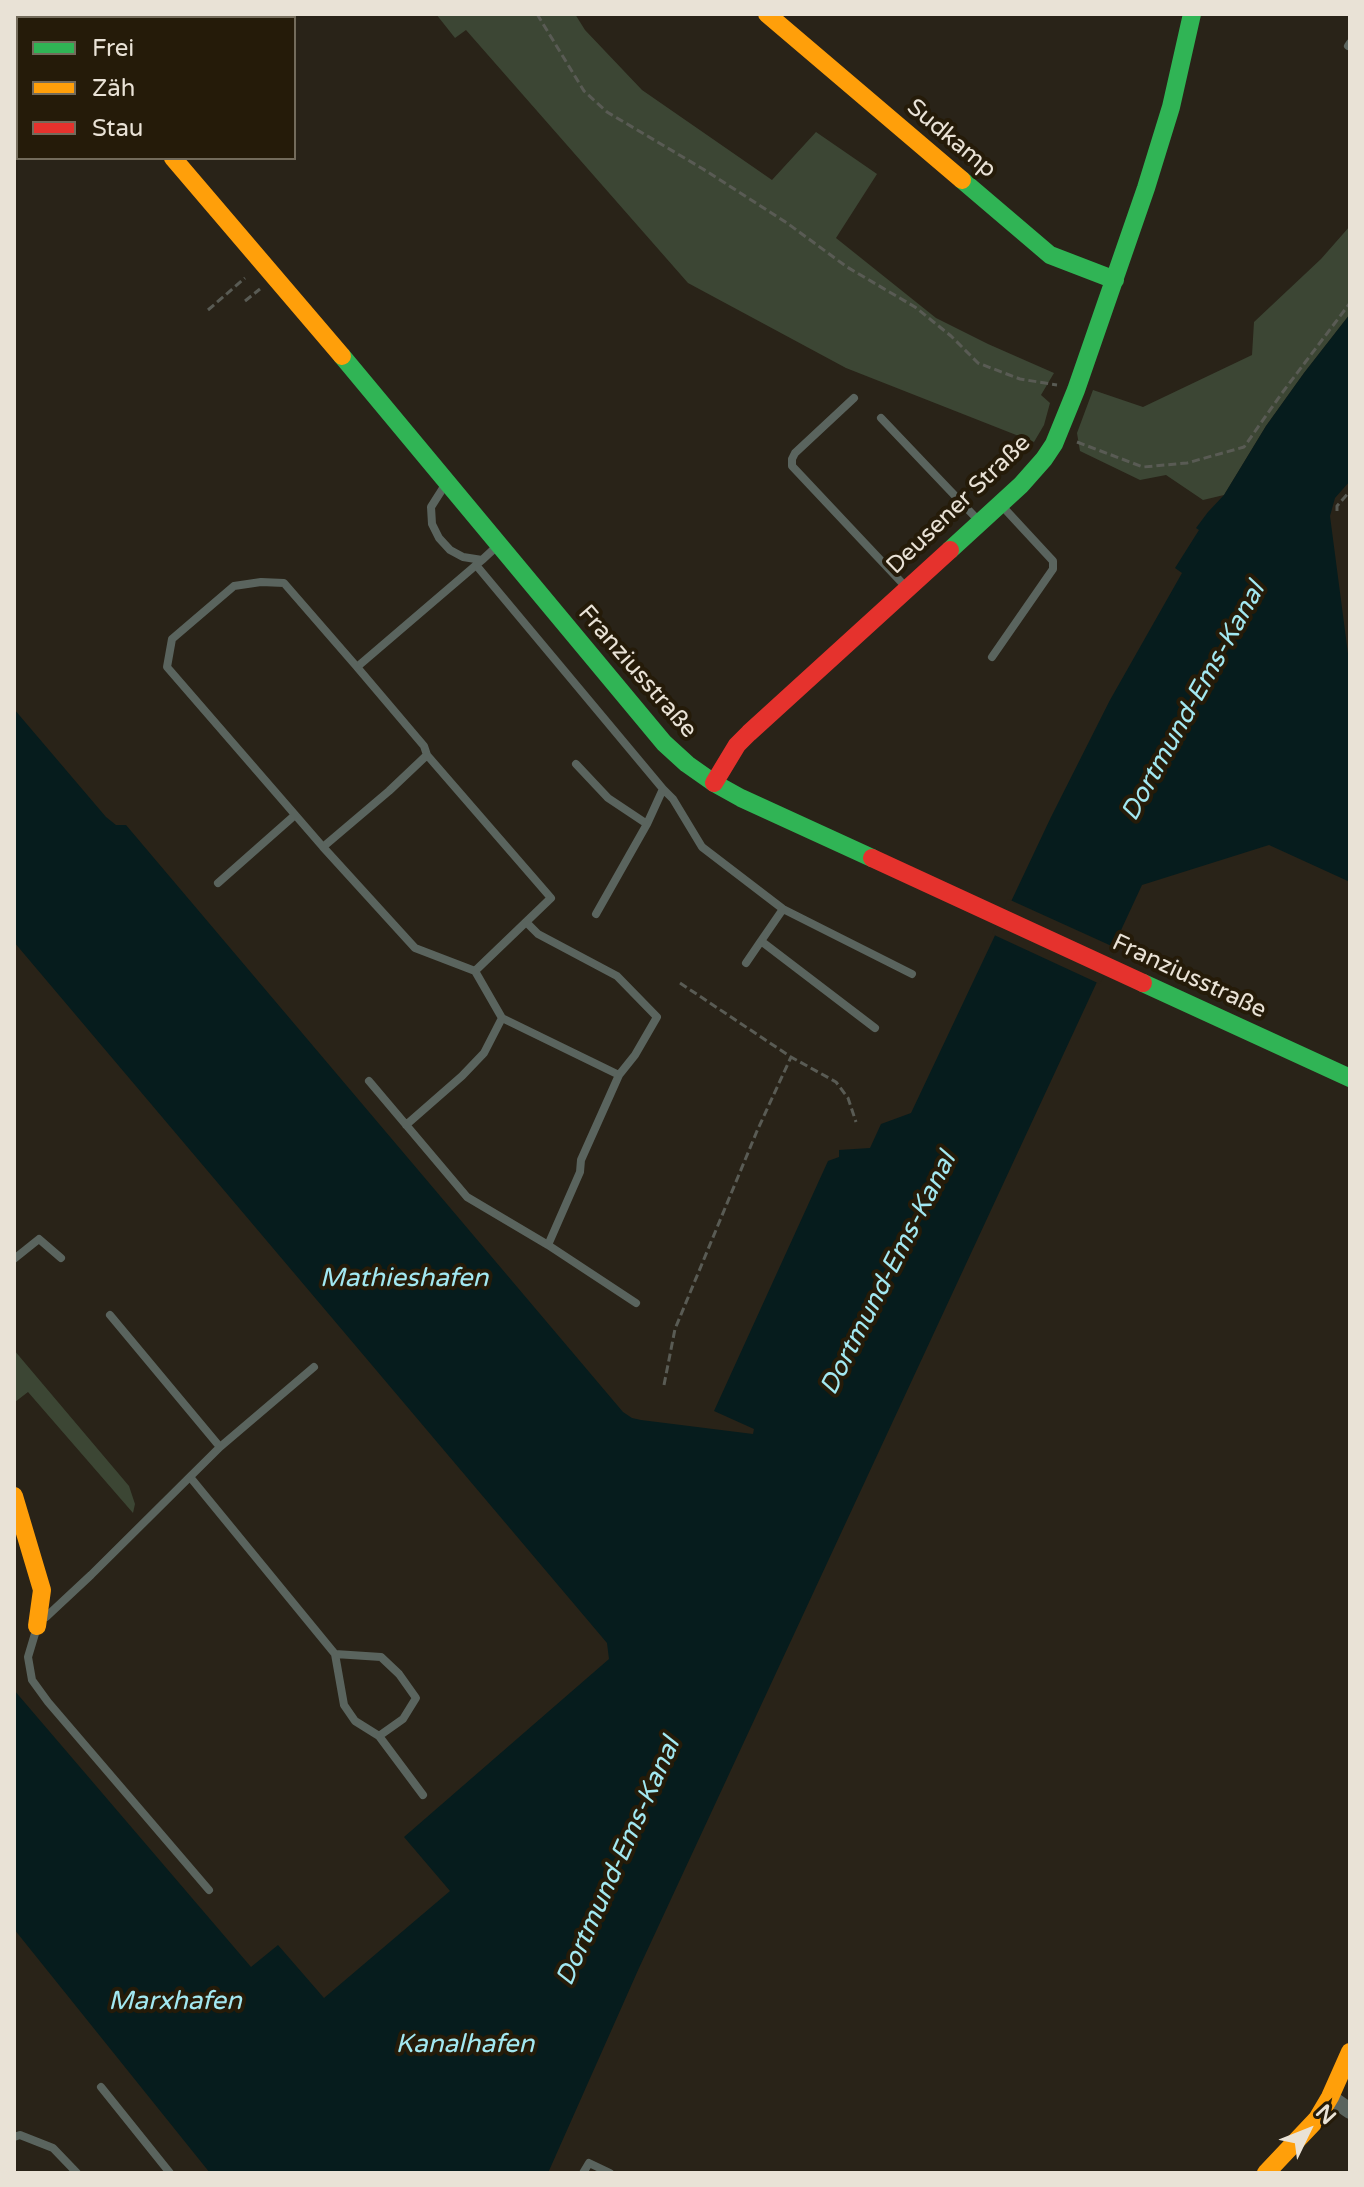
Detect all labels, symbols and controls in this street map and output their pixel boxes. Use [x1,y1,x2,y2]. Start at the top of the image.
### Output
legend [16,16,296,160]
text: Frei [92,34,134,63]
text: Zäh [92,74,135,103]
street label: Sudkamp [900,93,1002,185]
text: Stau [92,114,143,143]
street label: Deusener Straße [881,429,1037,581]
water label: Dortmund-Ems-Kanal [1115,577,1273,827]
street label: Franziusstraße [571,600,703,744]
street label: Franziusstraße [1107,929,1271,1025]
water label: Dortmund-Ems-Kanal [814,1148,964,1400]
water label: Mathieshafen [320,1263,488,1295]
water label: Dortmund-Ems-Kanal [550,1733,688,1991]
water label: Marxhafen [108,1986,242,2018]
water label: Kanalhafen [396,2029,534,2061]
north arrow [1268,2091,1348,2171]
text: N [1310,2099,1341,2130]

